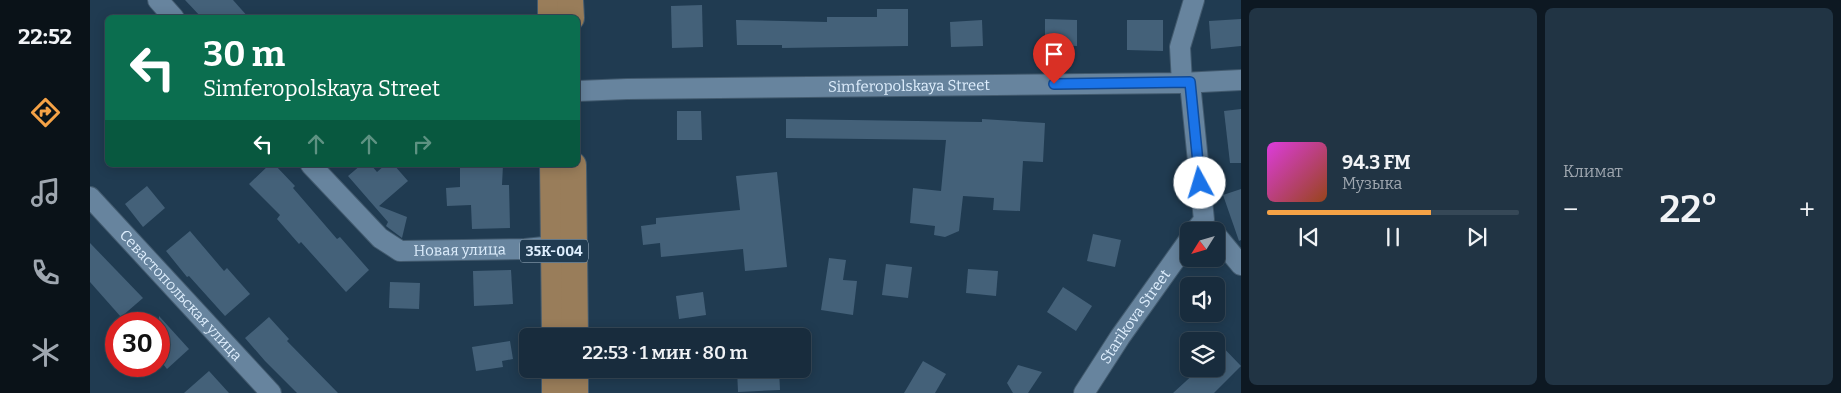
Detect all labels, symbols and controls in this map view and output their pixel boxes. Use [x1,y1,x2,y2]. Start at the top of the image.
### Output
text: 22:52 [18,23,72,50]
text: 30 m [203,33,285,75]
pin [1033,33,1075,84]
icon: left [120,35,185,100]
icon: arrive [1040,40,1068,68]
text: Simferopolskaya Street [203,75,440,102]
street label: Simferopolskaya Street [828,76,990,96]
icon: directions [28,95,63,130]
icon: left [249,130,277,158]
icon: ahead [302,130,330,158]
icon: ahead [355,130,383,158]
icon: right [408,130,436,158]
text: 94.3 FM [1342,151,1410,174]
position arrow [1173,156,1225,208]
text: Климат [1563,162,1623,181]
text: Музыка [1342,174,1402,193]
icon: music [28,175,63,210]
text: 22° [1659,186,1718,232]
text: − [1563,193,1578,226]
text: + [1799,193,1815,226]
north arrow [1180,222,1225,268]
map controls [1180,222,1225,377]
icon: previous [1295,223,1323,251]
icon: pause [1379,223,1407,251]
icon: next [1463,223,1491,251]
street label: Севастопольская улица [116,226,246,365]
street label: Новая улица [413,240,506,260]
road number: 35К-004 [520,240,588,262]
icon: phone [28,255,63,290]
street label: Starikova Street [1096,265,1175,367]
button: sound [1180,277,1225,322]
speed limit sign: 30 [105,312,170,377]
button: layers [1180,332,1225,377]
icon: climate [28,335,63,370]
text: 22:53 · 1 мин · 80 m [582,341,748,364]

